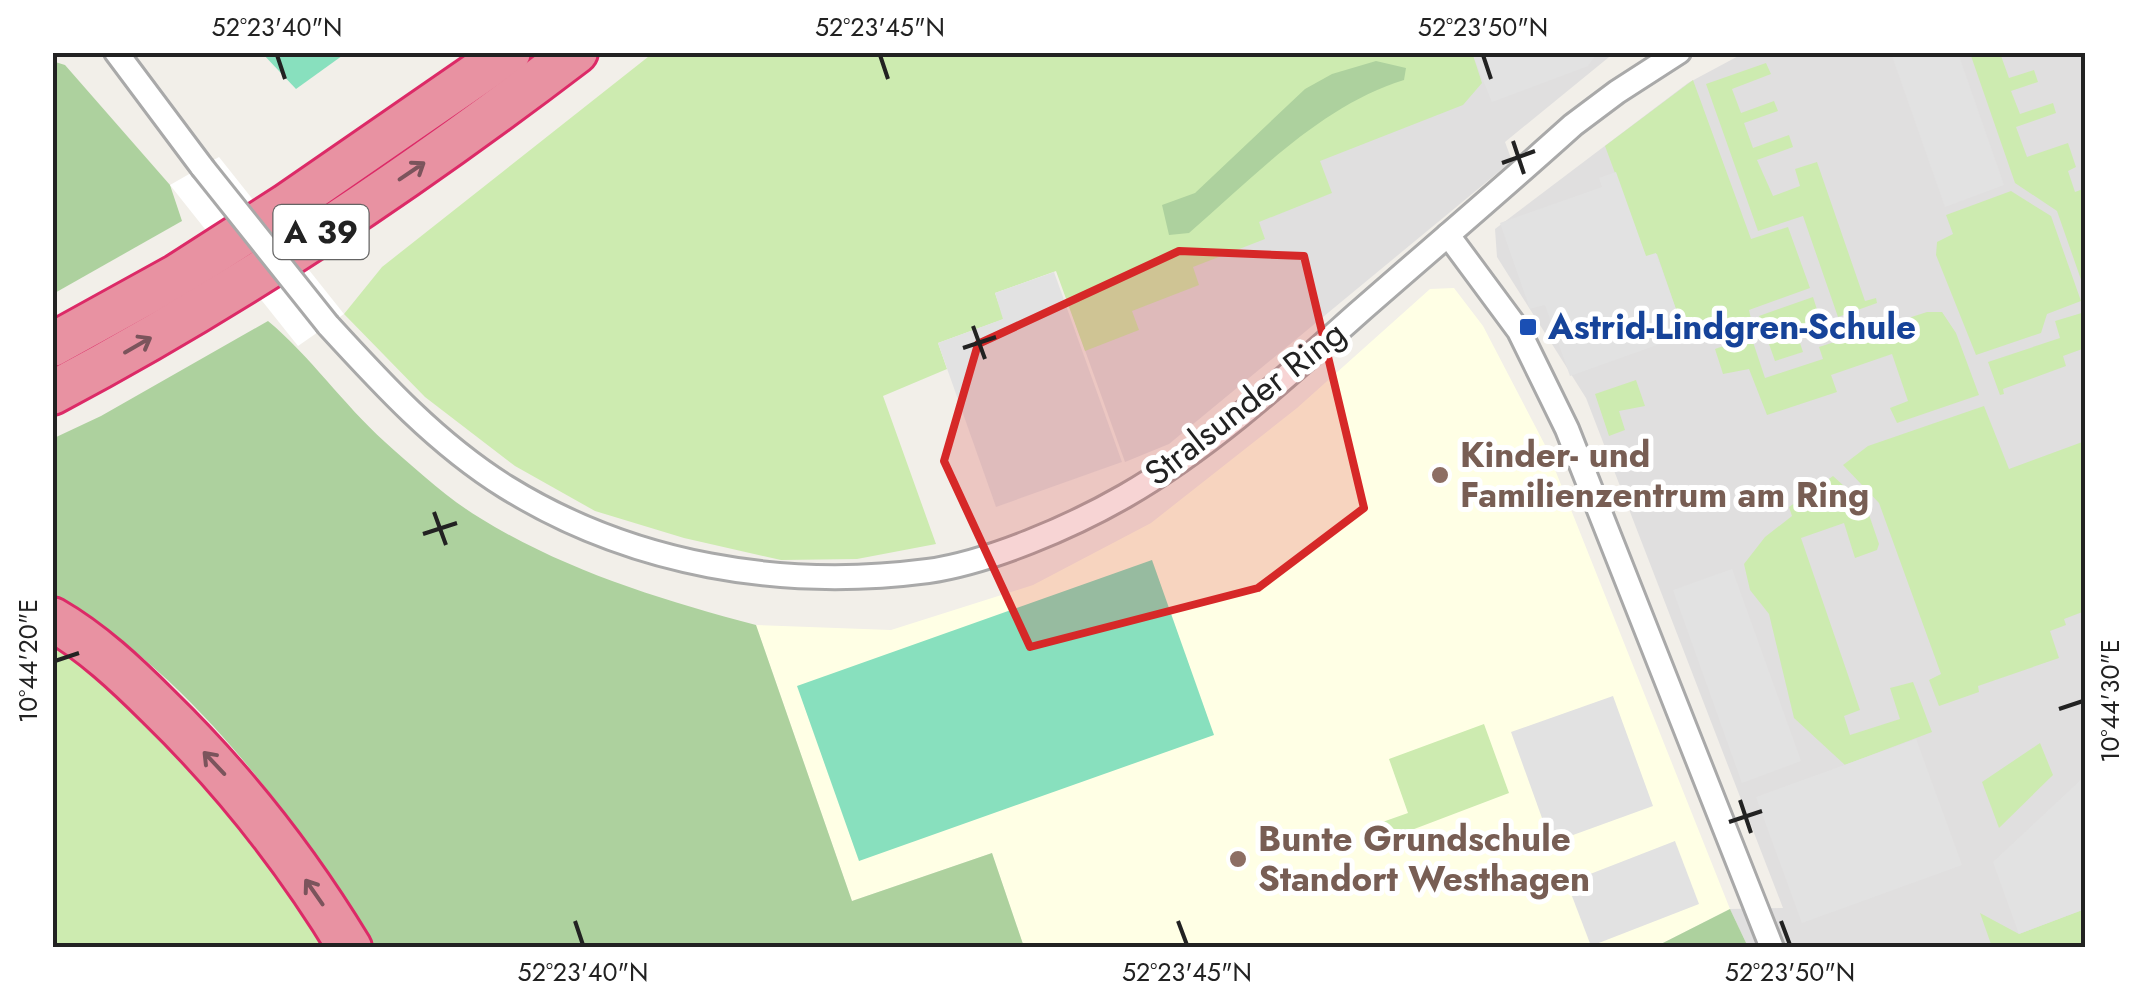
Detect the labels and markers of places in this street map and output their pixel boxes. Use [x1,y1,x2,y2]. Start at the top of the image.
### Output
place label: Astrid-Lindgren-Schule [1547,302,1916,352]
marker: Astrid-Lindgren-Schule [1517,316,1539,338]
place label: Kinder- und Familienzentrum am Ring [1460,430,1869,520]
marker: Kinder- und Familienzentrum am Ring [1429,464,1451,486]
place label: Bunte Grundschule Standort Westhagen [1258,814,1590,904]
marker: Bunte Grundschule Standort Westhagen [1227,848,1249,870]

